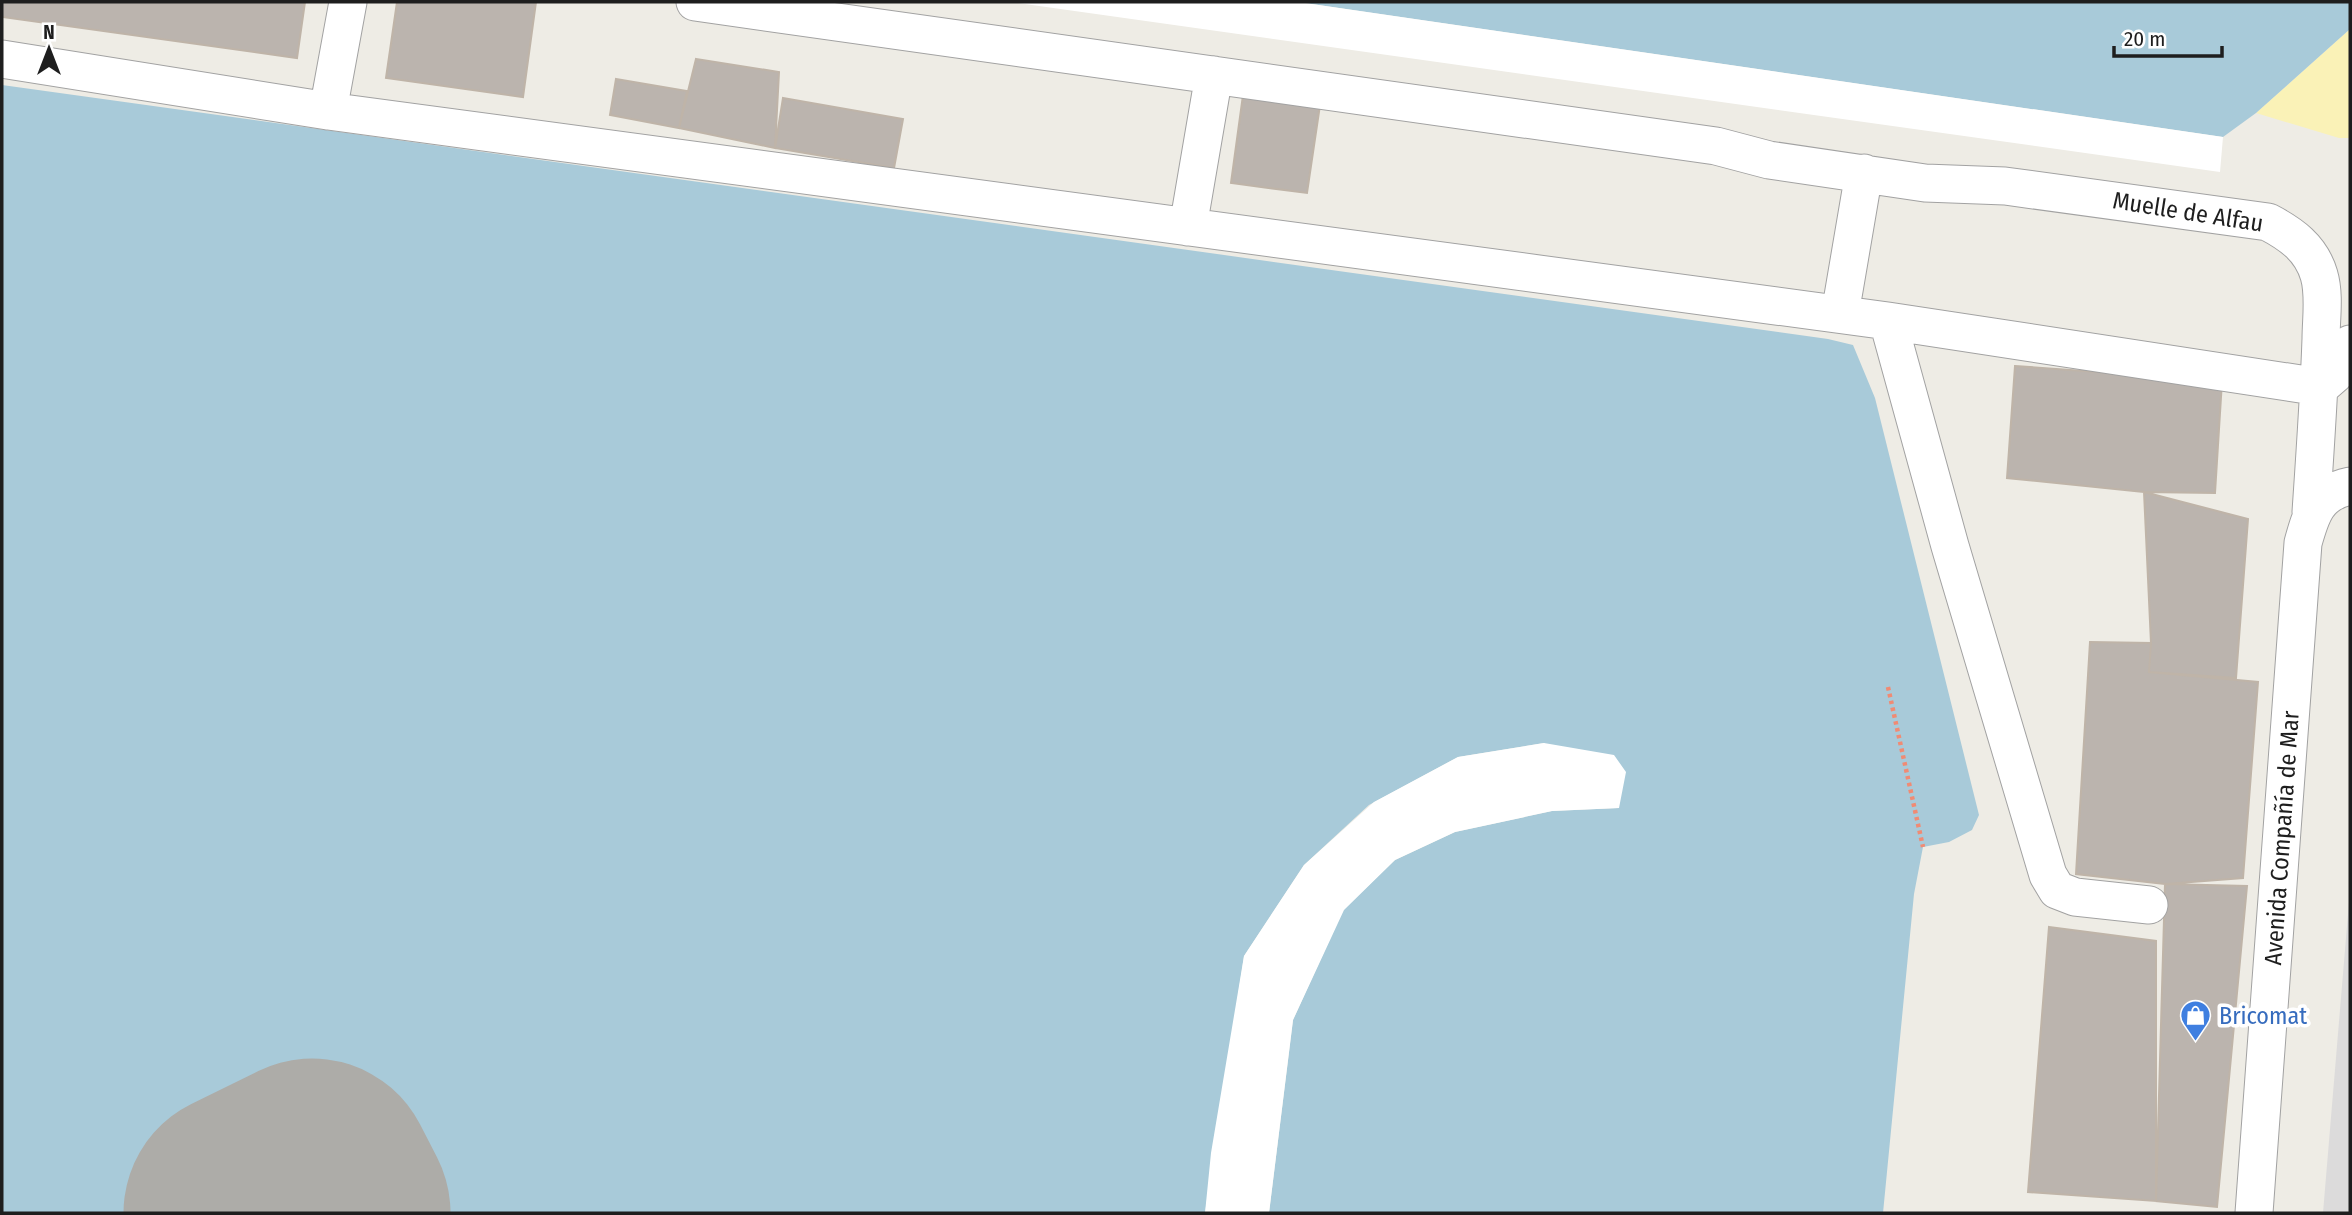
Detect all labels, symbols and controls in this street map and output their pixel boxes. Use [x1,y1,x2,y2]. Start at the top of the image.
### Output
north arrow [14,14,84,84]
scale bar [2114,14,2222,58]
text: N [43,21,55,44]
text: 20 m [2124,26,2165,52]
street label: Muelle de Alfau [2111,186,2265,238]
street label: Avenida Compañía de Mar [2259,709,2305,966]
shop icon: Bricomat [2179,999,2213,1043]
place label: Bricomat [2219,1002,2307,1030]

